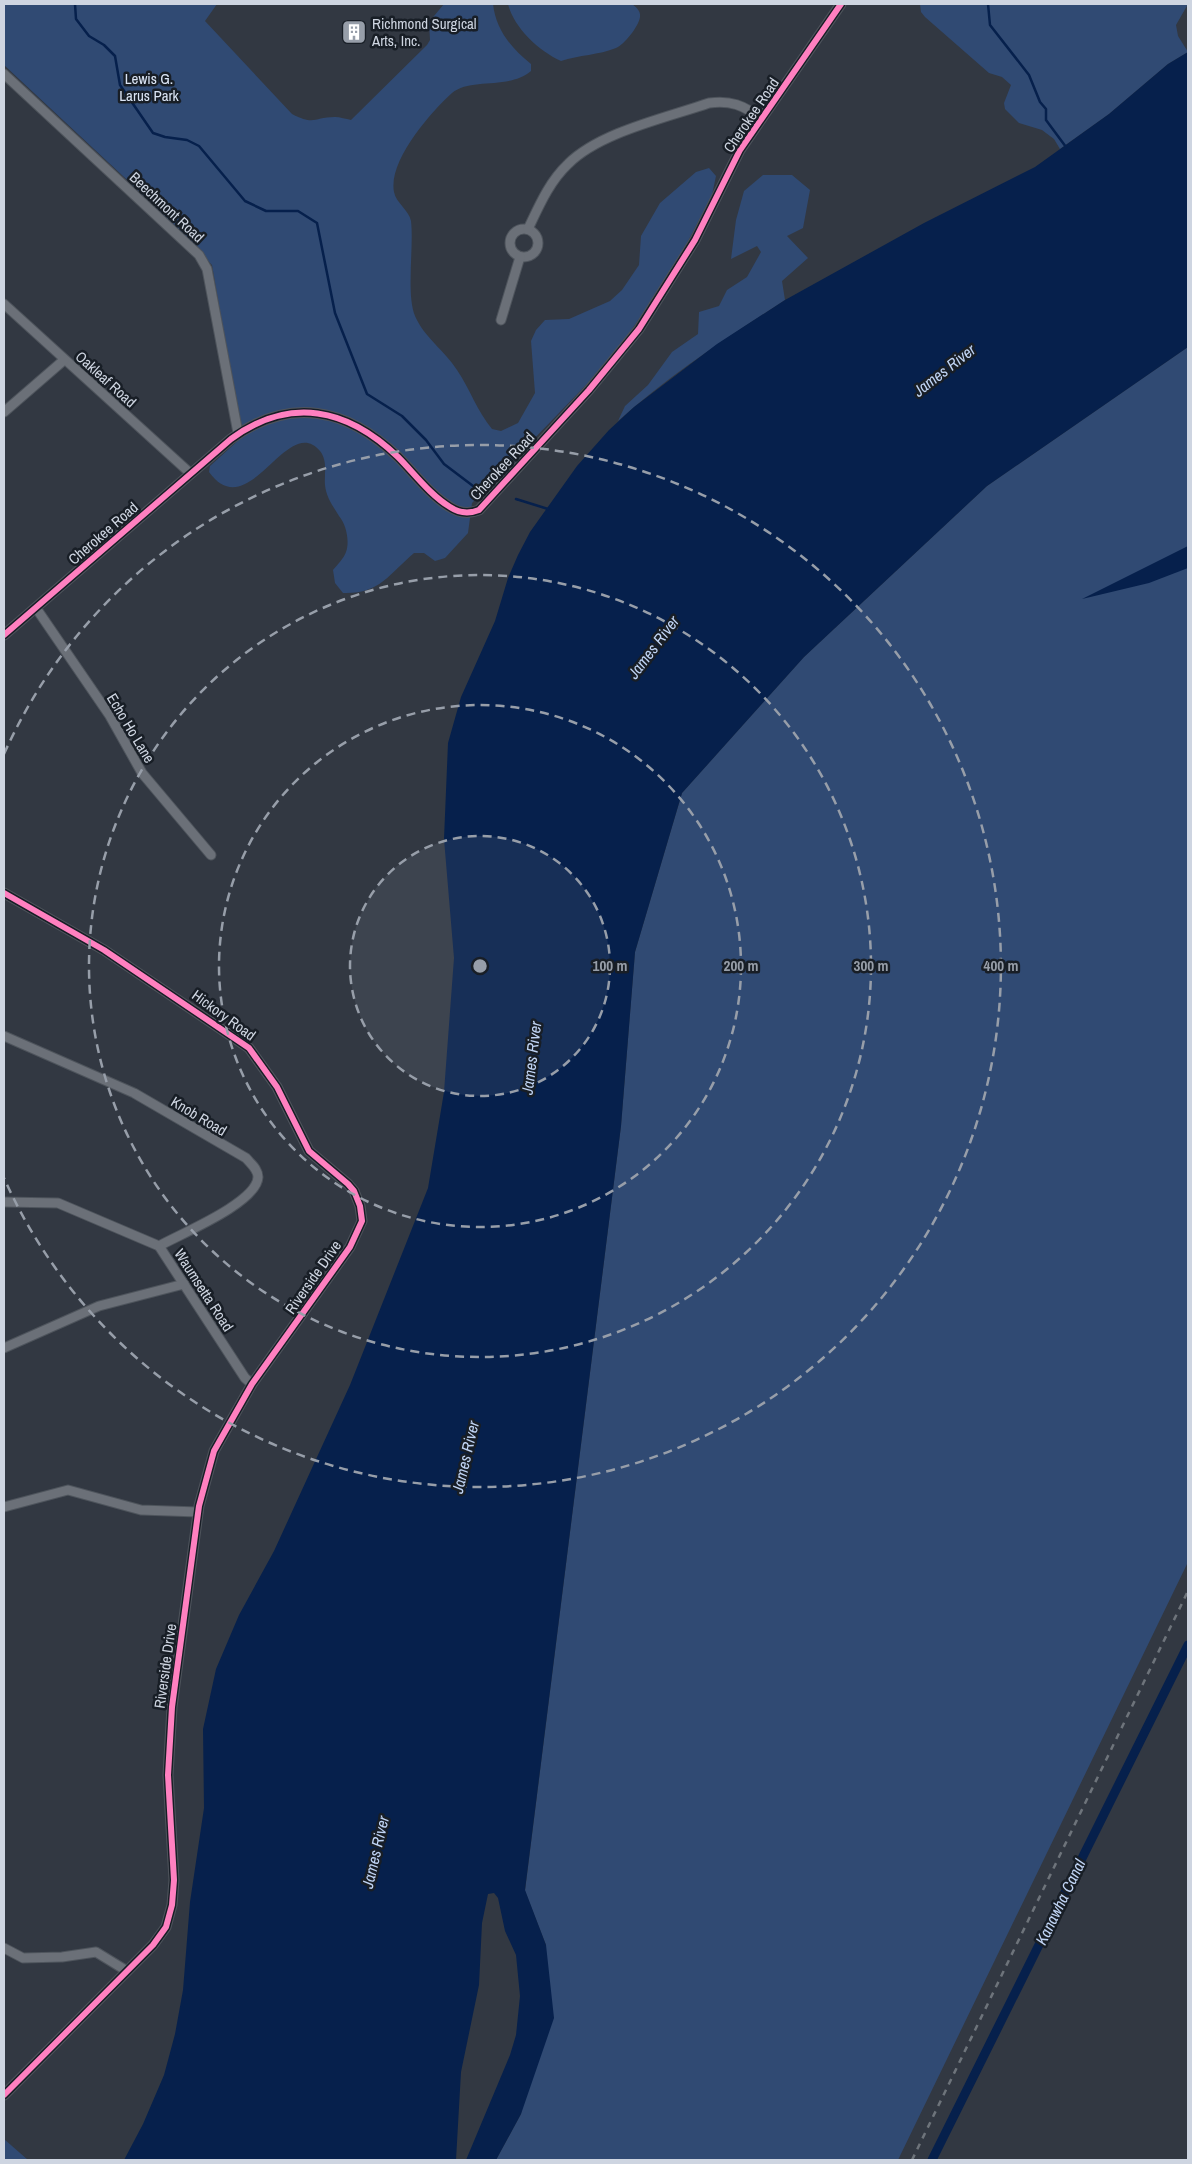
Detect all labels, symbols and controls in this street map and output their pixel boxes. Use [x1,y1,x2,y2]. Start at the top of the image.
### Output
place label: Richmond Surgical Arts, Inc. [371,13,477,51]
building icon: Richmond Surgical Arts, Inc. [341,19,367,45]
park label: Lewis G. Larus Park [119,68,180,106]
street label: Cherokee Road [718,73,784,157]
street label: Beechmont Road [125,167,209,247]
water label: James River [907,338,980,402]
street label: Oakleaf Road [71,346,141,412]
street label: Cherokee Road [465,427,539,505]
street label: Cherokee Road [64,497,142,569]
water label: James River [621,610,684,684]
street label: Echo Ho Lane [102,689,160,767]
text: 100 m [593,955,627,976]
text: 200 m [724,955,758,976]
text: 300 m [854,955,888,976]
text: 400 m [984,955,1018,976]
centre of rings [471,957,489,975]
street label: Hickory Road [188,985,260,1045]
water label: James River [515,1019,546,1097]
street label: Knob Road [167,1091,231,1141]
street label: Riverside Drive [280,1236,346,1318]
street label: Waumsetta Road [169,1245,239,1335]
water label: James River [446,1418,484,1496]
street label: Riverside Drive [149,1622,181,1710]
water label: James River [356,1813,394,1891]
water label: Kanawha Canal [1030,1855,1091,1948]

